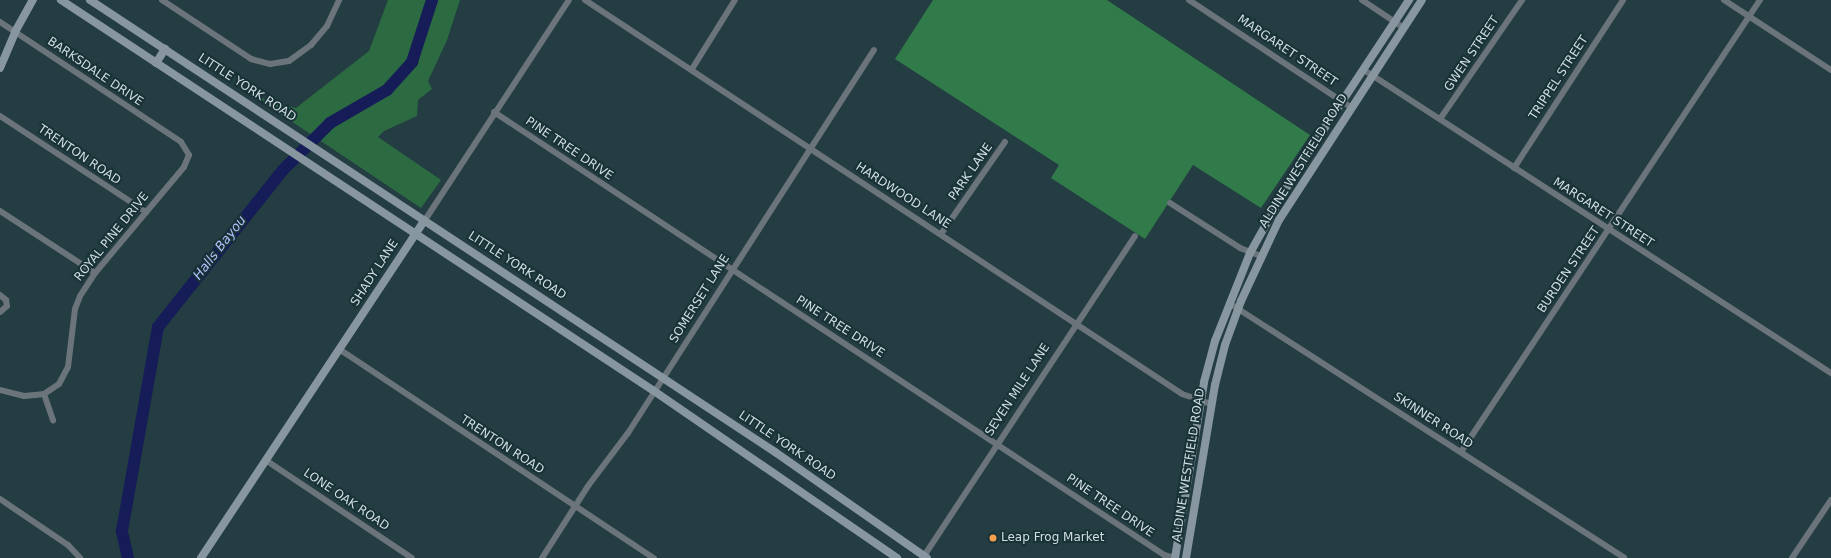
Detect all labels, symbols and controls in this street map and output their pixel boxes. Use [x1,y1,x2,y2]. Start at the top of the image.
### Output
street label: MARGARET STREET [1234,12,1340,90]
street label: GWEN STREET [1442,14,1502,94]
street label: TRIPPEL STREET [1526,33,1592,123]
street label: BARKSDALE DRIVE [44,35,146,109]
street label: LITTLE YORK ROAD [195,51,299,125]
street label: ALDINE WESTFIELD ROAD [1257,91,1351,231]
street label: PINE TREE DRIVE [522,114,616,184]
street label: TRENTON ROAD [35,122,123,188]
street label: PARK LANE [946,141,996,203]
street label: HARDWOOD LANE [853,160,953,232]
street label: MARGARET STREET [1550,175,1656,251]
street label: ROYAL PINE DRIVE [72,190,152,284]
water label: Halls Bayou [190,213,250,283]
street label: BURDEN STREET [1535,224,1603,316]
street label: LITTLE YORK ROAD [465,229,569,303]
street label: SHADY LANE [348,237,402,309]
street label: SOMERSET LANE [667,252,733,346]
street label: PINE TREE DRIVE [793,293,887,361]
street label: SEVEN MILE LANE [983,341,1053,439]
street label: ALDINE WESTFIELD ROAD [1170,387,1208,543]
street label: SKINNER ROAD [1391,390,1475,452]
street label: LITTLE YORK ROAD [736,408,838,484]
street label: TRENTON ROAD [457,413,547,477]
street label: LONE OAK ROAD [300,466,392,534]
street label: PINE TREE DRIVE [1063,471,1157,541]
place label: Leap Frog Market [1001,531,1104,545]
marker: Leap Frog Market [988,533,998,543]

